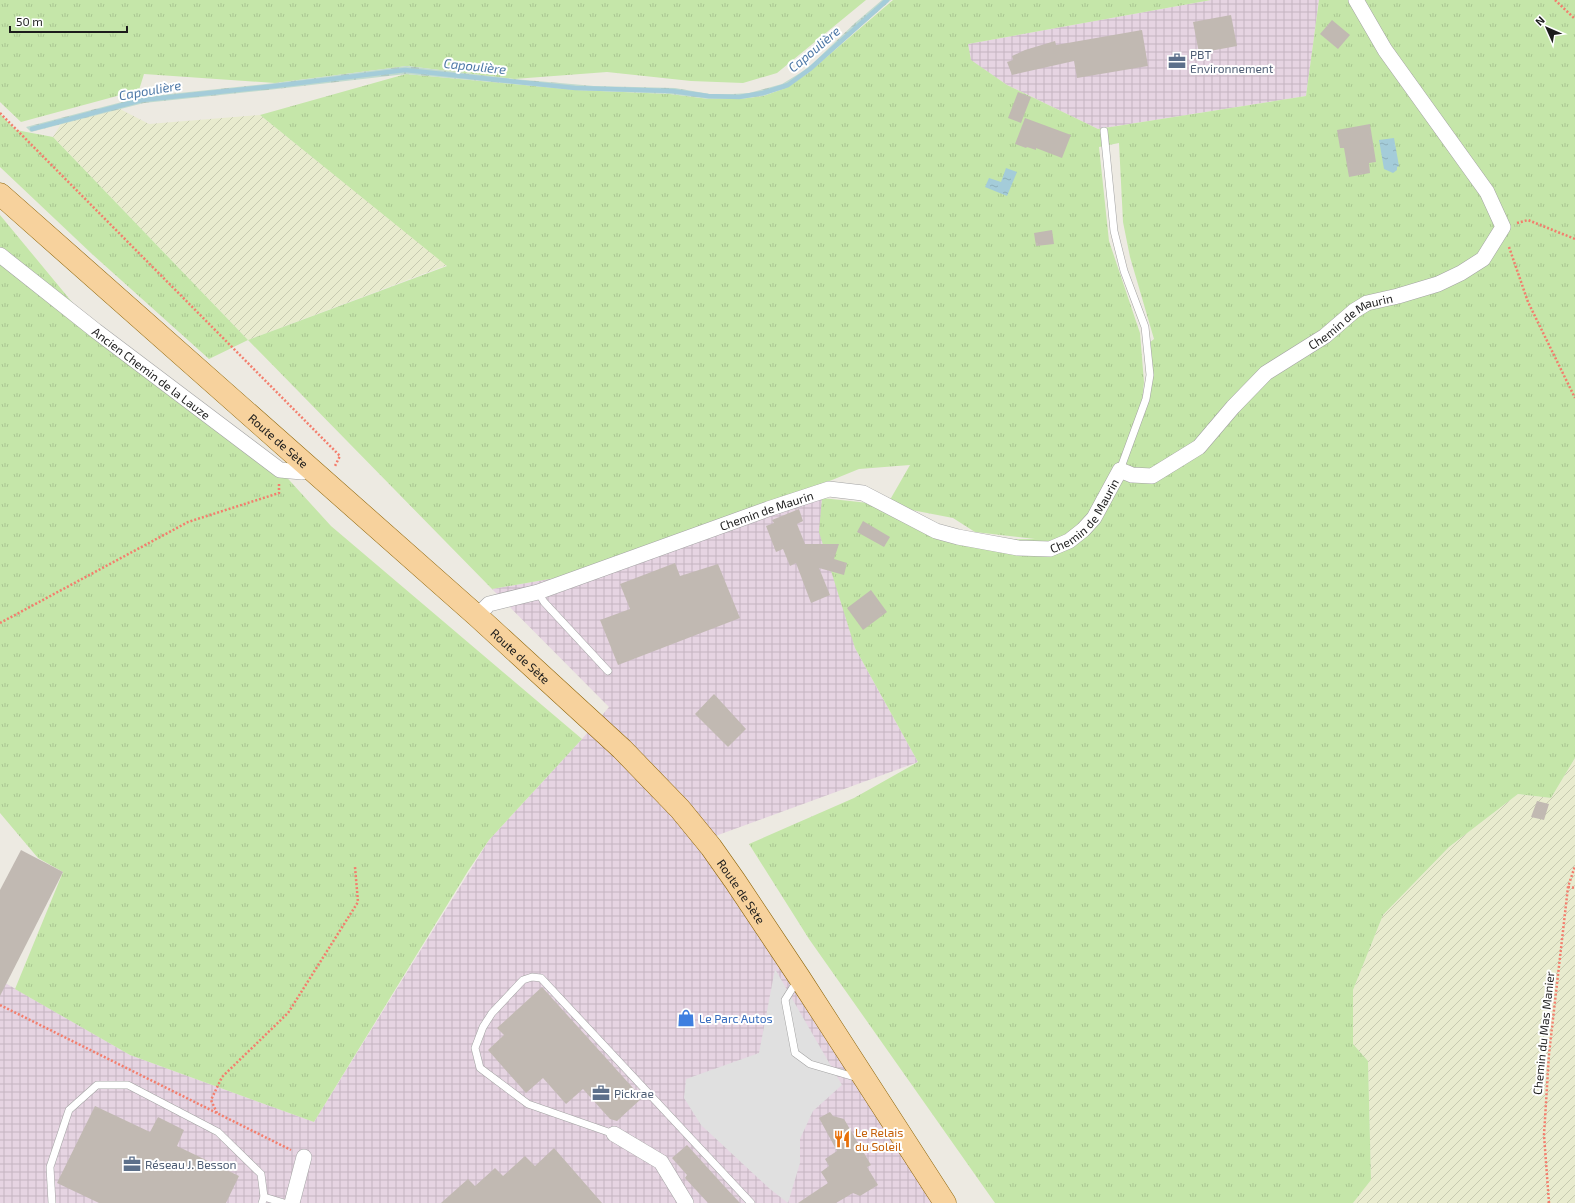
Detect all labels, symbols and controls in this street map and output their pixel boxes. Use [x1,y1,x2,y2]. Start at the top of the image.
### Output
scale bar [10,8,127,34]
north arrow [1527,8,1567,48]
text: N [1532,13,1547,28]
text: 50 m [16,14,43,28]
water label: Capoulière [785,23,843,75]
place label: PBT Environnement [1190,47,1274,75]
office icon: PBT Environnement [1167,51,1187,71]
water label: Capoulière [443,55,507,77]
water label: Capoulière [118,77,182,103]
street label: Chemin de Maurin [1305,290,1394,352]
street label: Ancien Chemin de la Lauze [90,324,213,422]
street label: Route de Sète [246,410,311,471]
street label: Chemin de Maurin [1048,476,1121,555]
street label: Chemin de Maurin [718,488,815,533]
street label: Route de Sète [488,625,553,686]
street label: Route de Sète [715,856,768,926]
street label: Chemin du Mas Manier [1530,970,1556,1095]
shop icon: Le Parc Autos [676,1008,696,1028]
place label: Le Parc Autos [699,1011,773,1025]
office icon: Pickrae [591,1083,611,1103]
place label: Pickrae [614,1086,654,1100]
place label: Le Relais du Soleil [855,1125,903,1153]
restaurant icon: Le Relais du Soleil [832,1129,852,1149]
office icon: Réseau J. Besson [122,1154,142,1174]
place label: Réseau J. Besson [145,1157,237,1171]

